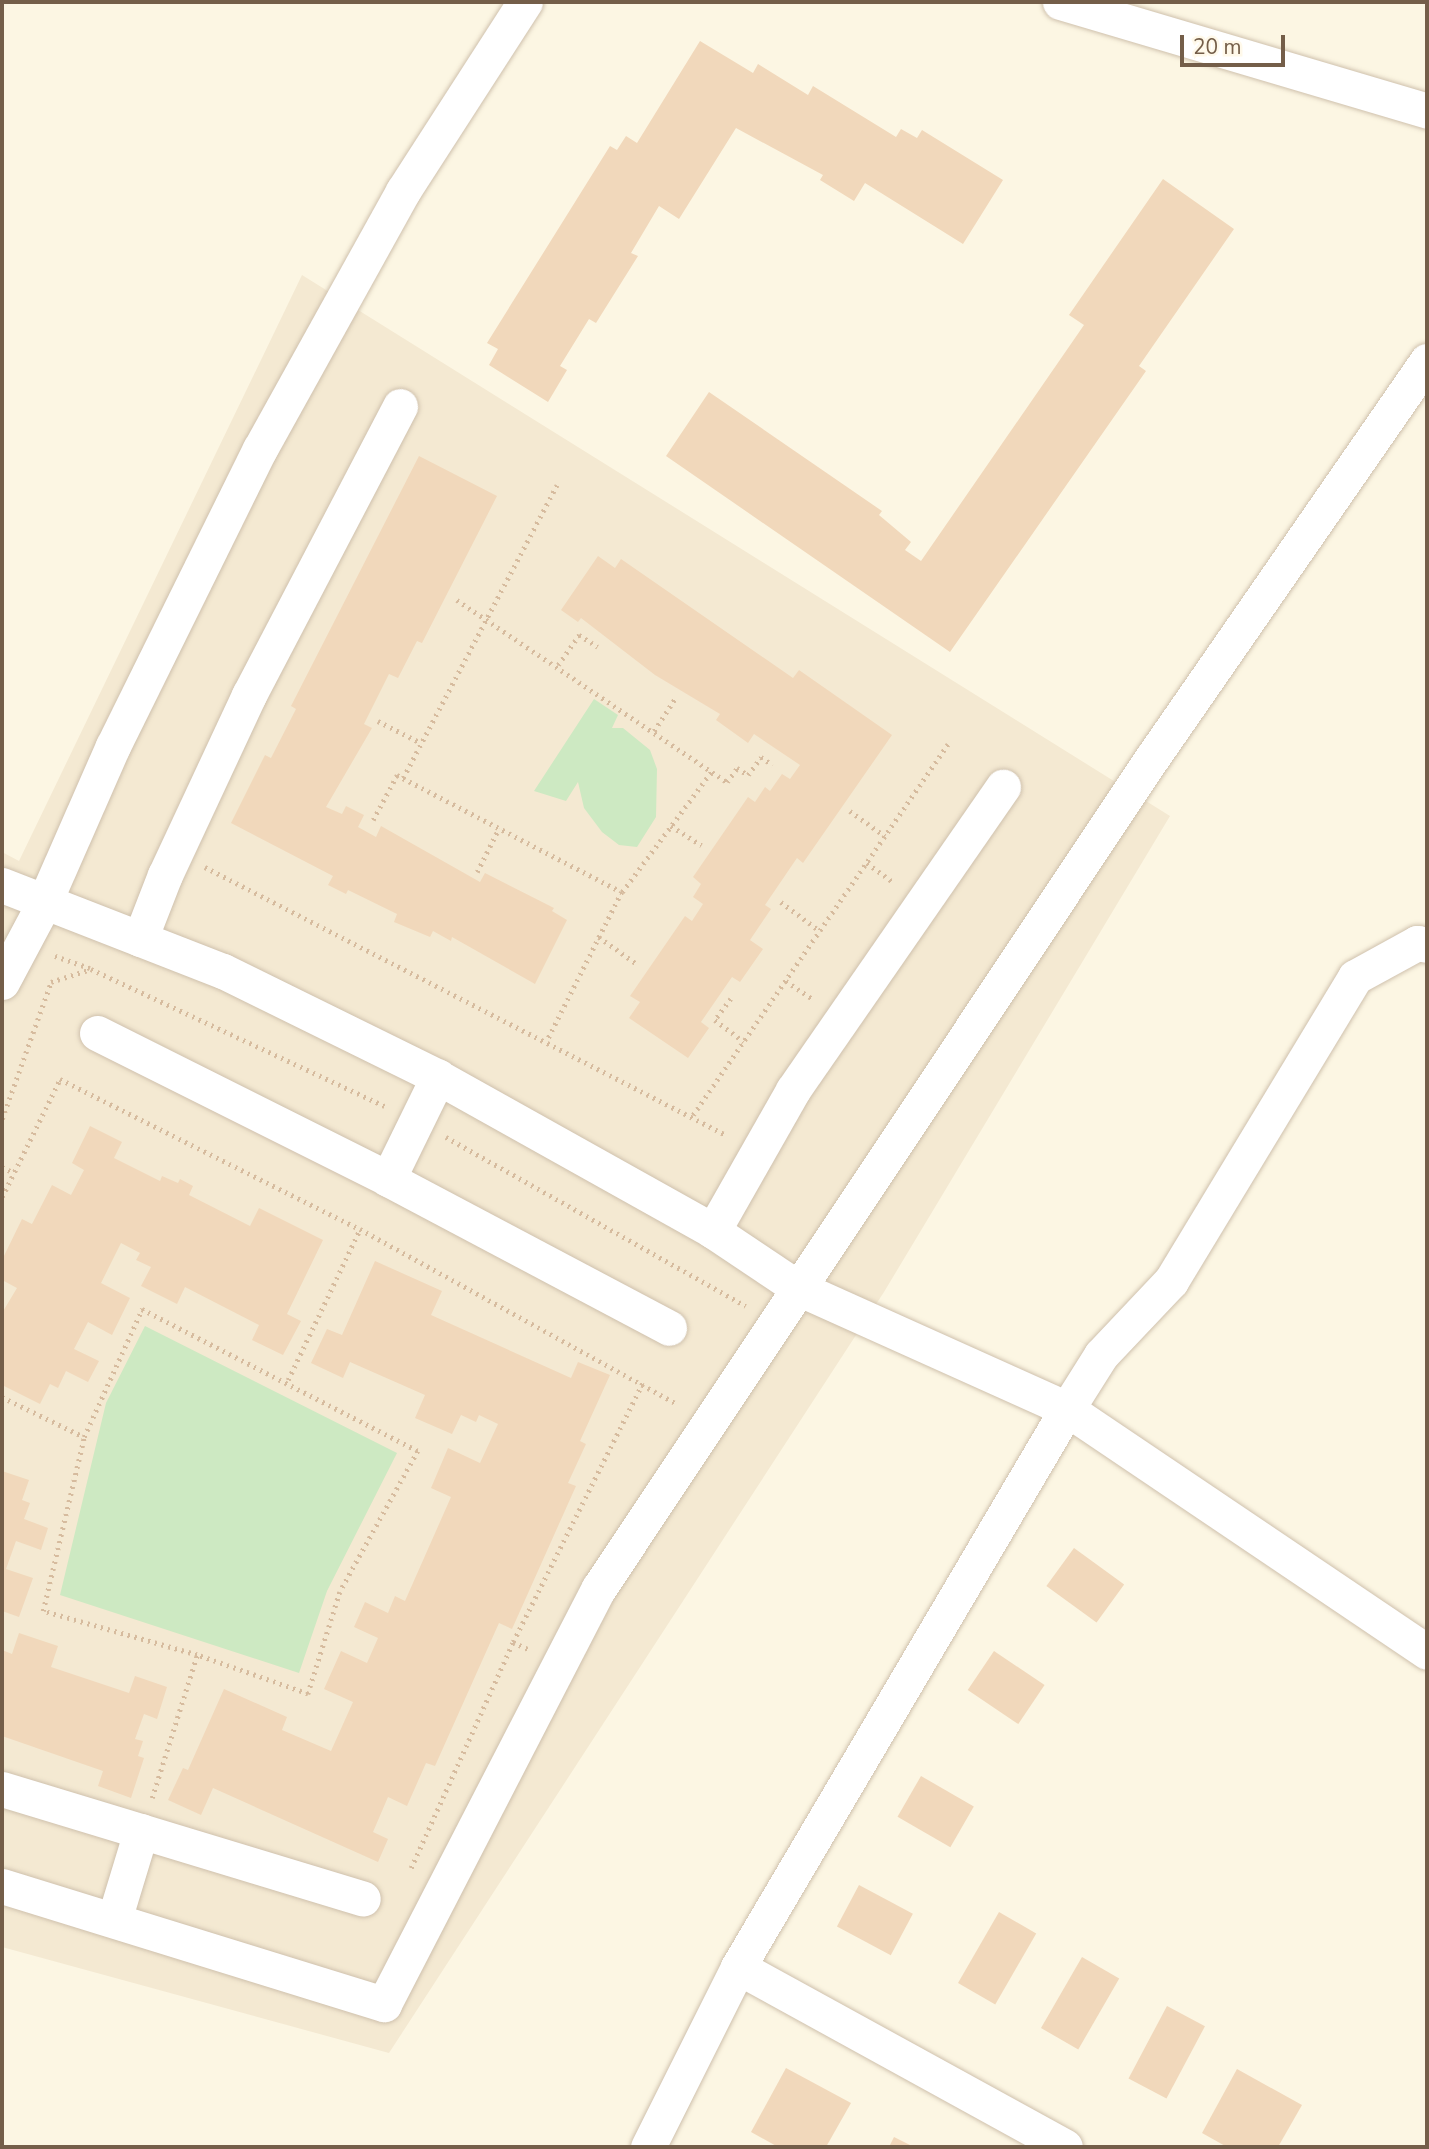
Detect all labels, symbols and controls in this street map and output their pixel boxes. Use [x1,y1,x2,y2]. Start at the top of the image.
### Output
scale bar [1184,21,1289,65]
text: 20 m [1193,33,1242,61]

